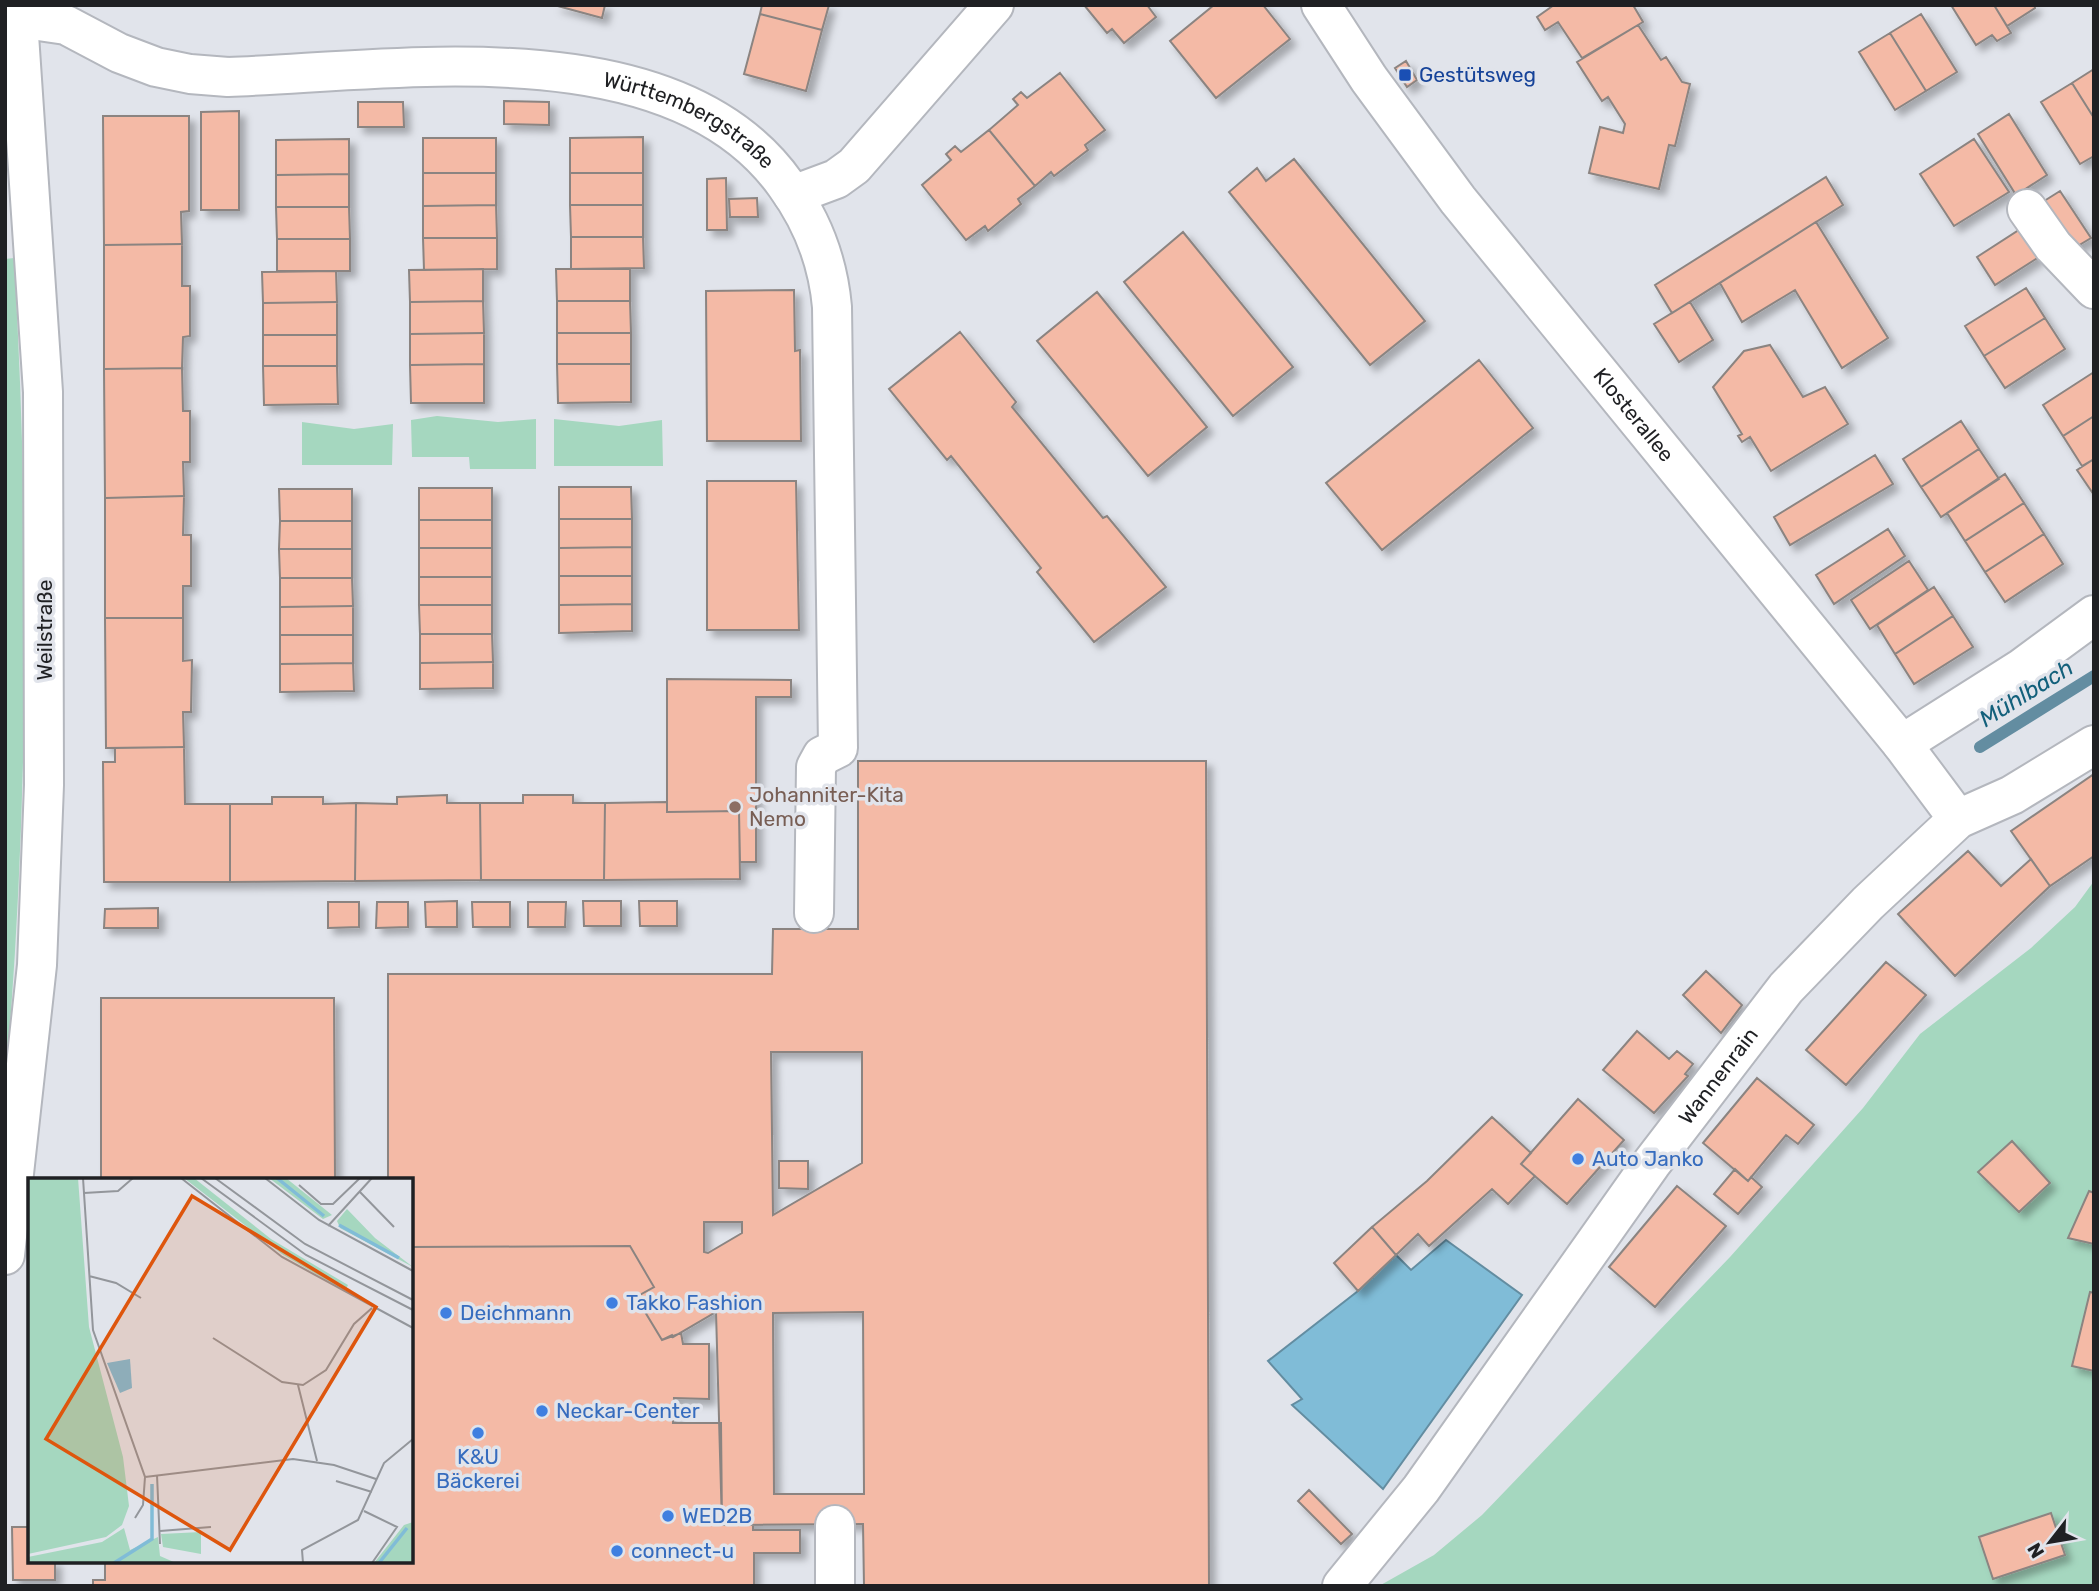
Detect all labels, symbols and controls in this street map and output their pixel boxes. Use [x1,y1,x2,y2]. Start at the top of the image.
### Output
place label: Gestütsweg [1419,62,1536,87]
street label: Württembergstraße [601,66,780,173]
marker: Gestütsweg [1397,67,1413,83]
street label: Klosterallee [1588,363,1680,467]
street label: Weilstraße [32,580,57,680]
water label: Mühlbach [1974,653,2078,733]
place label: Johanniter-Kita Nemo [749,782,904,831]
marker: Johanniter-Kita Nemo [727,799,743,815]
street label: Wannenrain [1673,1023,1763,1129]
place label: Auto Janko [1592,1146,1704,1171]
marker: Auto Janko [1570,1151,1586,1167]
inset map [28,1178,413,1563]
place label: Takko Fashion [626,1290,763,1315]
marker: Takko Fashion [604,1295,620,1311]
place label: Deichmann [460,1300,571,1325]
marker: Deichmann [438,1305,454,1321]
place label: Neckar-Center [556,1398,700,1423]
marker: Neckar-Center [534,1403,550,1419]
marker: K&U Bäckerei [470,1425,486,1441]
place label: K&U Bäckerei [436,1444,520,1493]
place label: WED2B [682,1503,752,1528]
north arrow [2015,1507,2085,1577]
marker: WED2B [660,1508,676,1524]
place label: connect-u [631,1538,734,1563]
text: N [2022,1539,2049,1562]
marker: connect-u [609,1543,625,1559]

